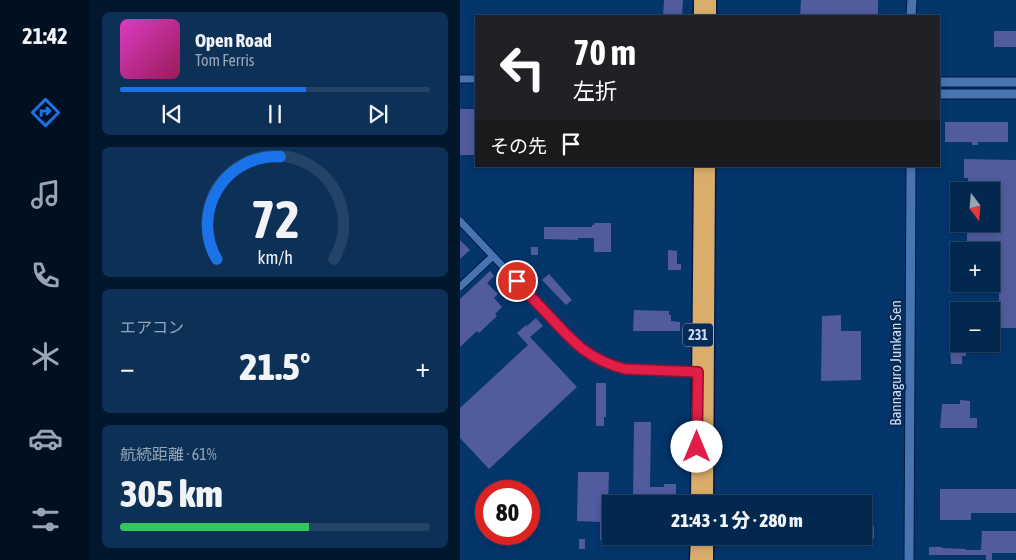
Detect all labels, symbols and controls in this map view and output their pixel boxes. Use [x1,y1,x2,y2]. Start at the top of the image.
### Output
text: 21:42 [22,23,68,49]
text: Open Road [195,29,272,51]
text: 70 m [573,32,636,72]
icon: left [490,35,555,100]
text: Tom Ferris [195,51,254,69]
text: 左折 [573,78,617,104]
icon: directions [28,95,63,130]
icon: previous [158,100,186,128]
icon: pause [261,100,289,128]
icon: next [364,100,392,128]
icon: arrive [557,130,585,158]
text: その先 [490,135,547,157]
icon: music [28,177,63,212]
north arrow [950,182,1000,232]
map controls [950,182,1000,352]
text: 72 [251,189,299,249]
button: + [950,242,1000,292]
text: km/h [257,247,293,268]
icon: phone [28,258,63,293]
pin [496,260,538,302]
icon: arrive [503,267,531,295]
street label: Bannaguro Junkan Sen [887,300,904,426]
button: − [950,302,1000,352]
text: エアコン [120,318,184,336]
road number: 231 [683,324,713,346]
icon: climate [28,339,63,374]
text: 21.5° [240,345,310,388]
text: − [120,351,135,383]
text: + [415,351,430,383]
position arrow [670,420,722,472]
icon: car [28,421,63,456]
text: 航続距離 · 61% [120,445,217,463]
text: 305 km [120,472,223,515]
speed limit sign: 80 [475,480,540,545]
icon: filters [28,502,63,537]
text: 21:43 · 1 分 · 280 m [671,509,803,531]

